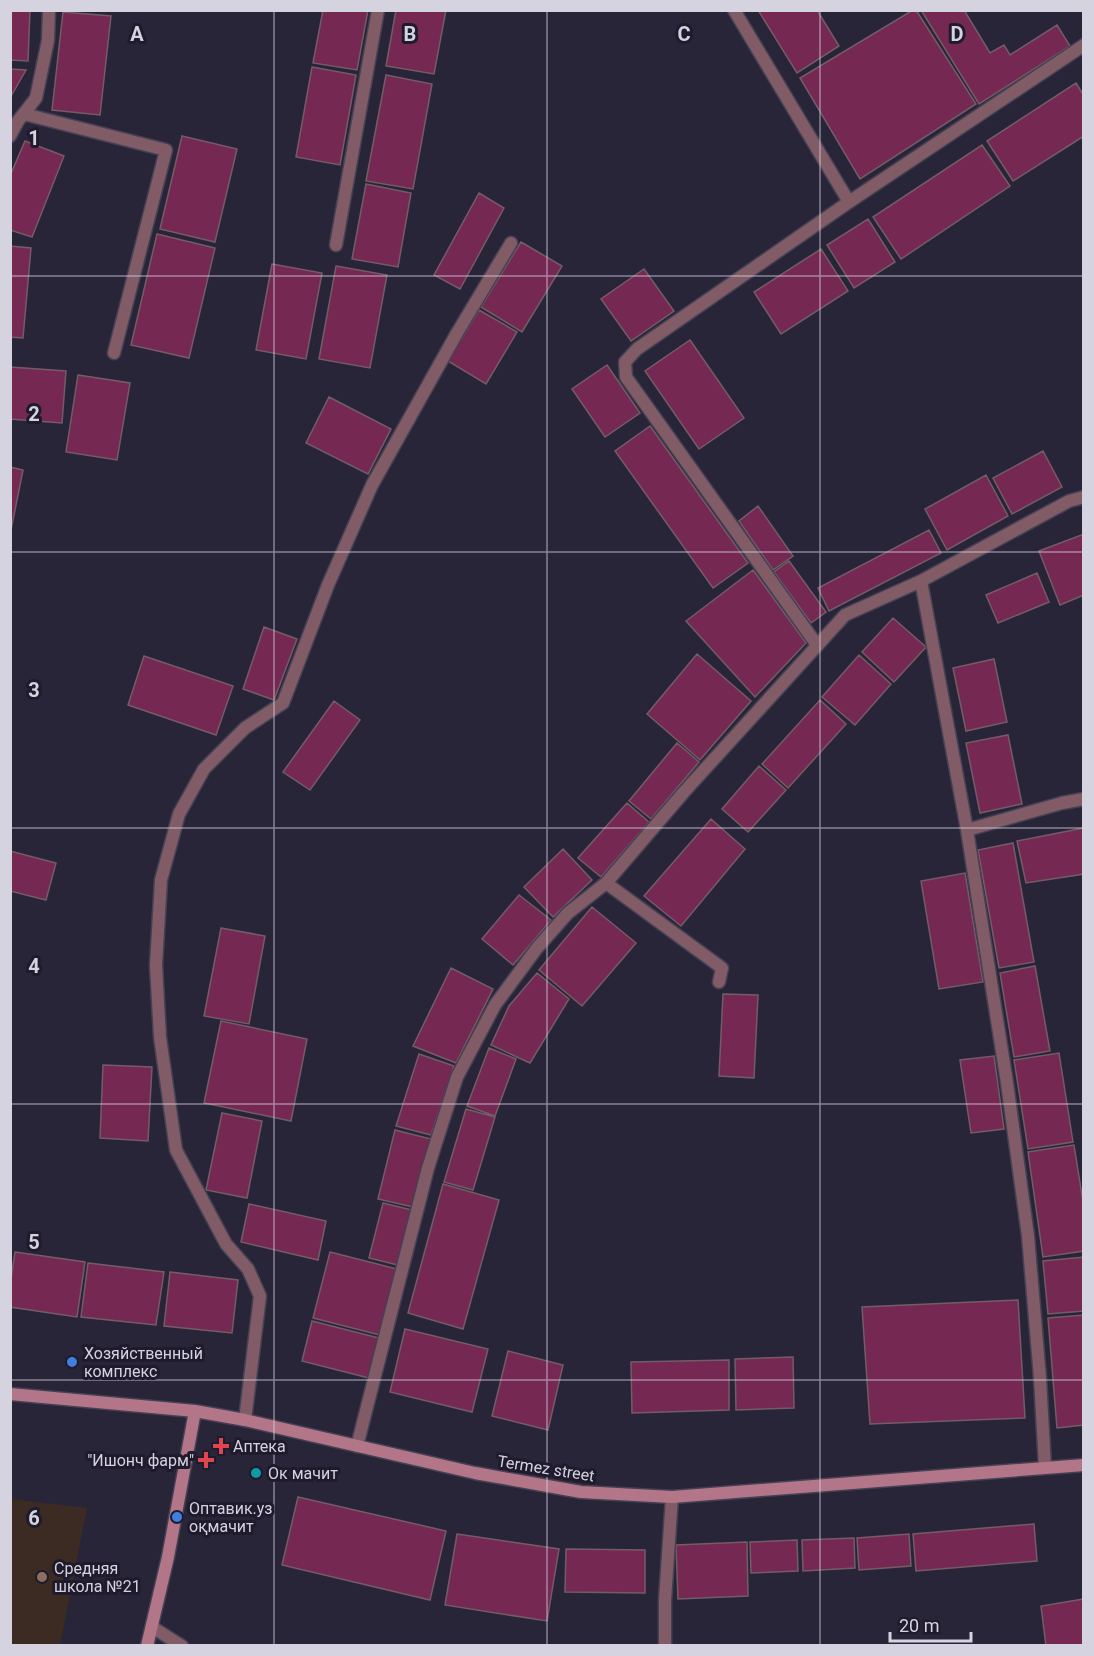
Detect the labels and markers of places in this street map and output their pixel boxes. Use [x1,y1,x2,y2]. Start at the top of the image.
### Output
place label: Хозяйственный комплекс [84,1344,203,1381]
marker: Хозяйственный комплекс [65,1355,79,1369]
place label: Аптека [233,1437,286,1456]
marker: Аптека [214,1439,228,1453]
place label: "Ишонч фарм" [87,1451,194,1470]
marker: "Ишонч фарм" [199,1453,213,1467]
place label: Ок мачит [268,1464,338,1483]
marker: Ок мачит [249,1466,263,1480]
place label: Оптавик.уз оқмачит [189,1499,272,1536]
marker: Оптавик.уз оқмачит [170,1510,184,1524]
place label: Средняя школа №21 [54,1559,141,1596]
marker: Средняя школа №21 [35,1570,49,1584]

